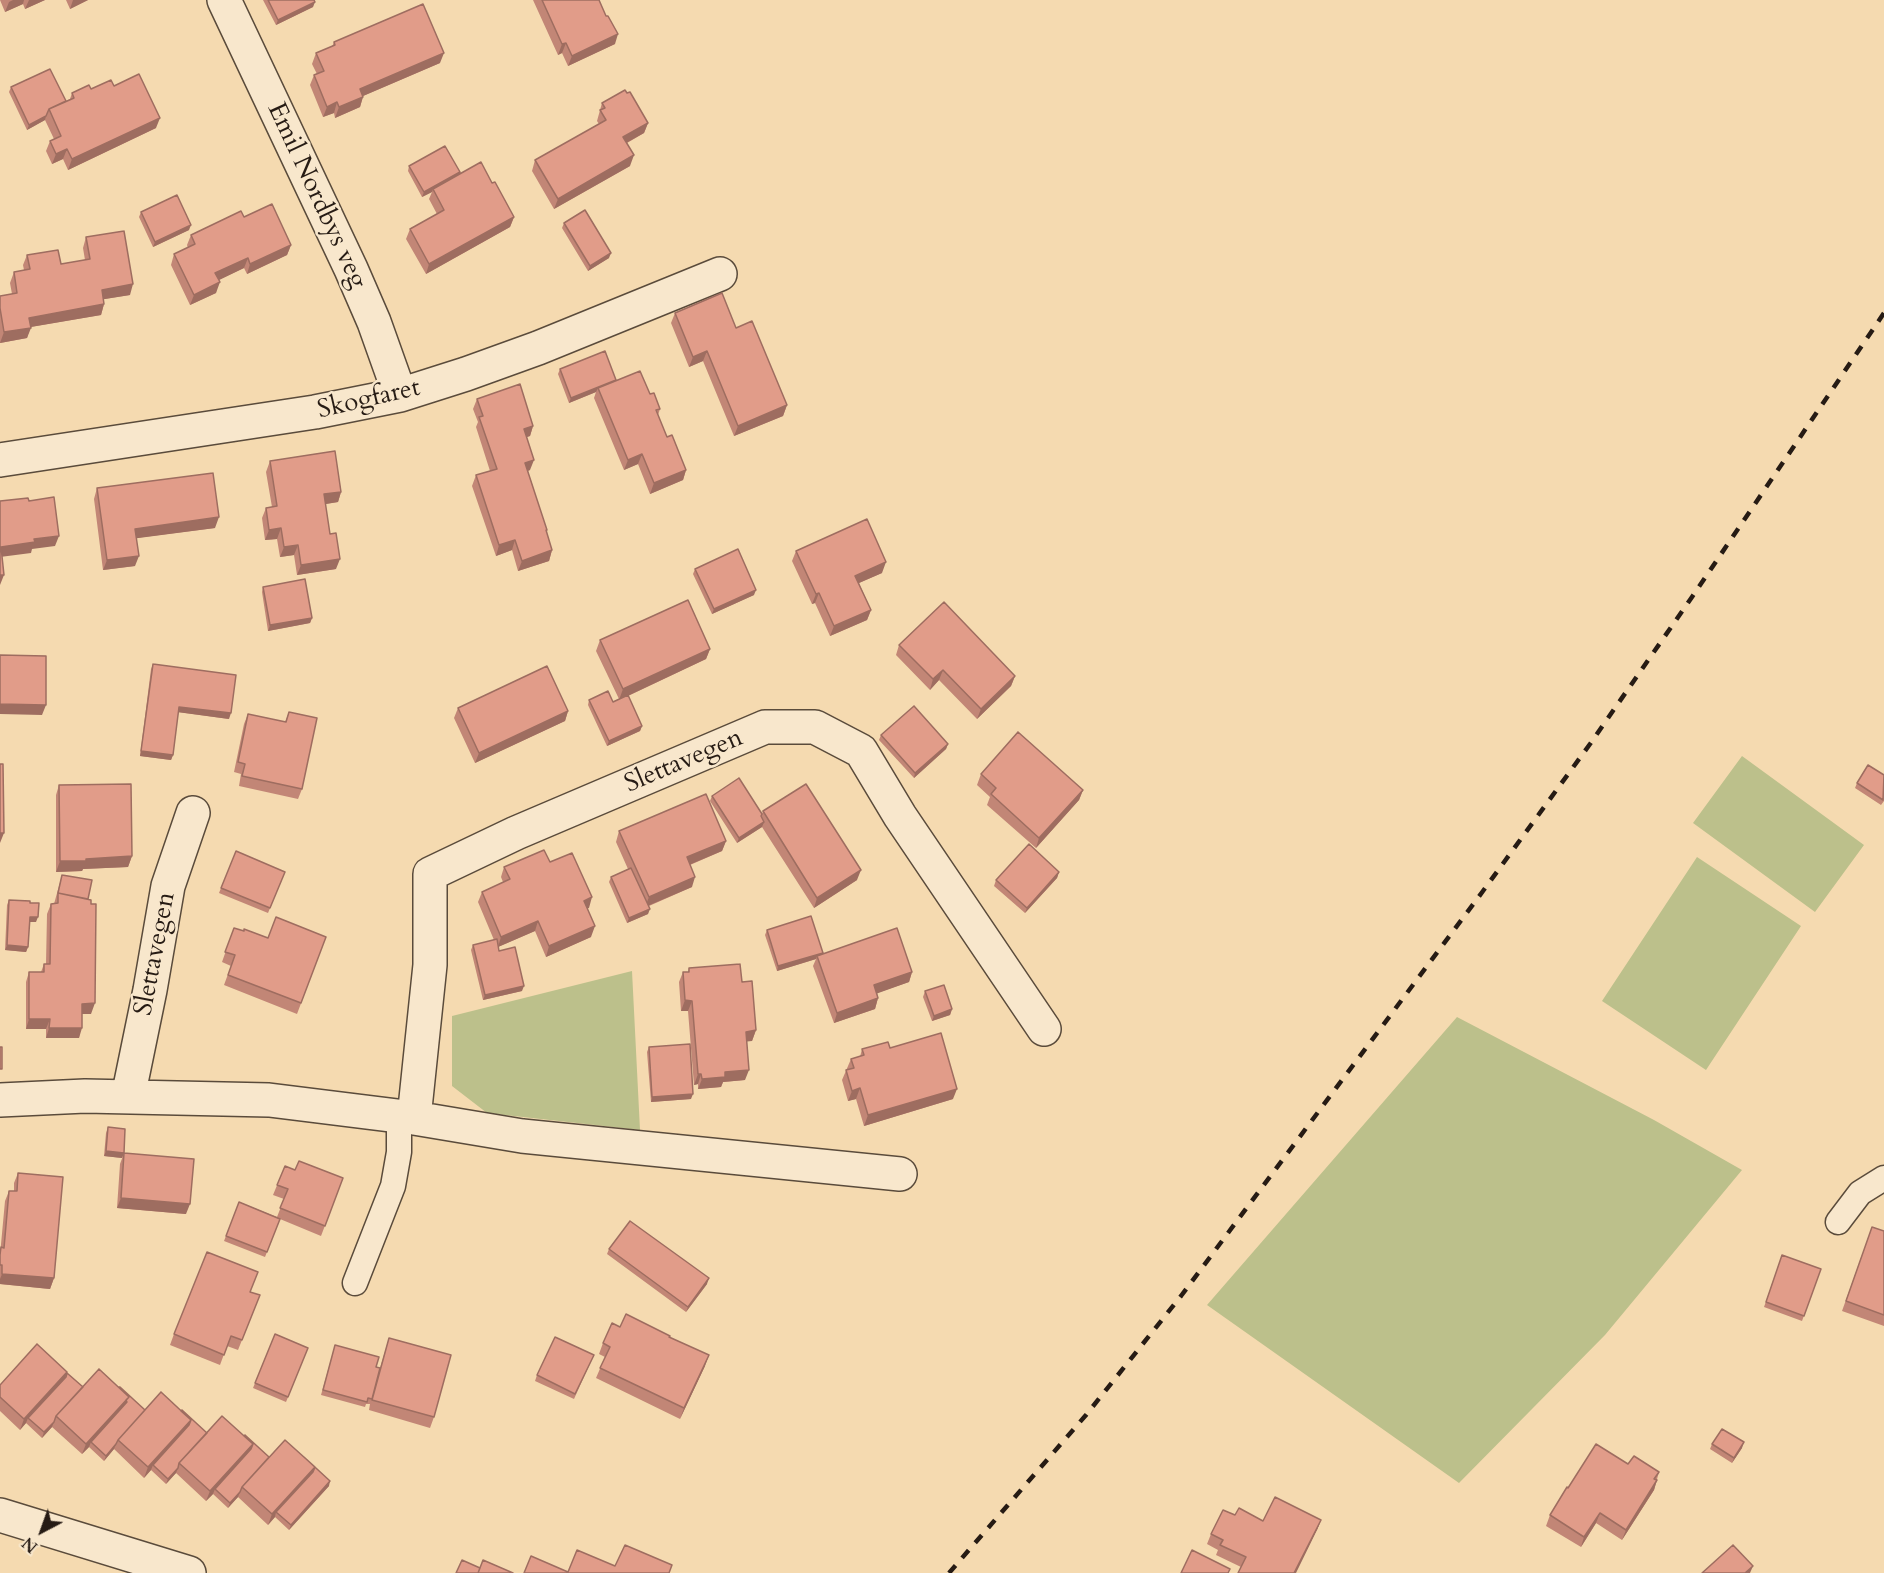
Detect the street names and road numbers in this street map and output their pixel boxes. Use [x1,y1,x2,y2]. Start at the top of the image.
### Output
street label: Emil Nordbys veg [259,98,373,294]
street label: Skogfaret [315,373,423,427]
street label: Slettavegen [620,723,748,801]
street label: Slettavegen [129,890,183,1018]

